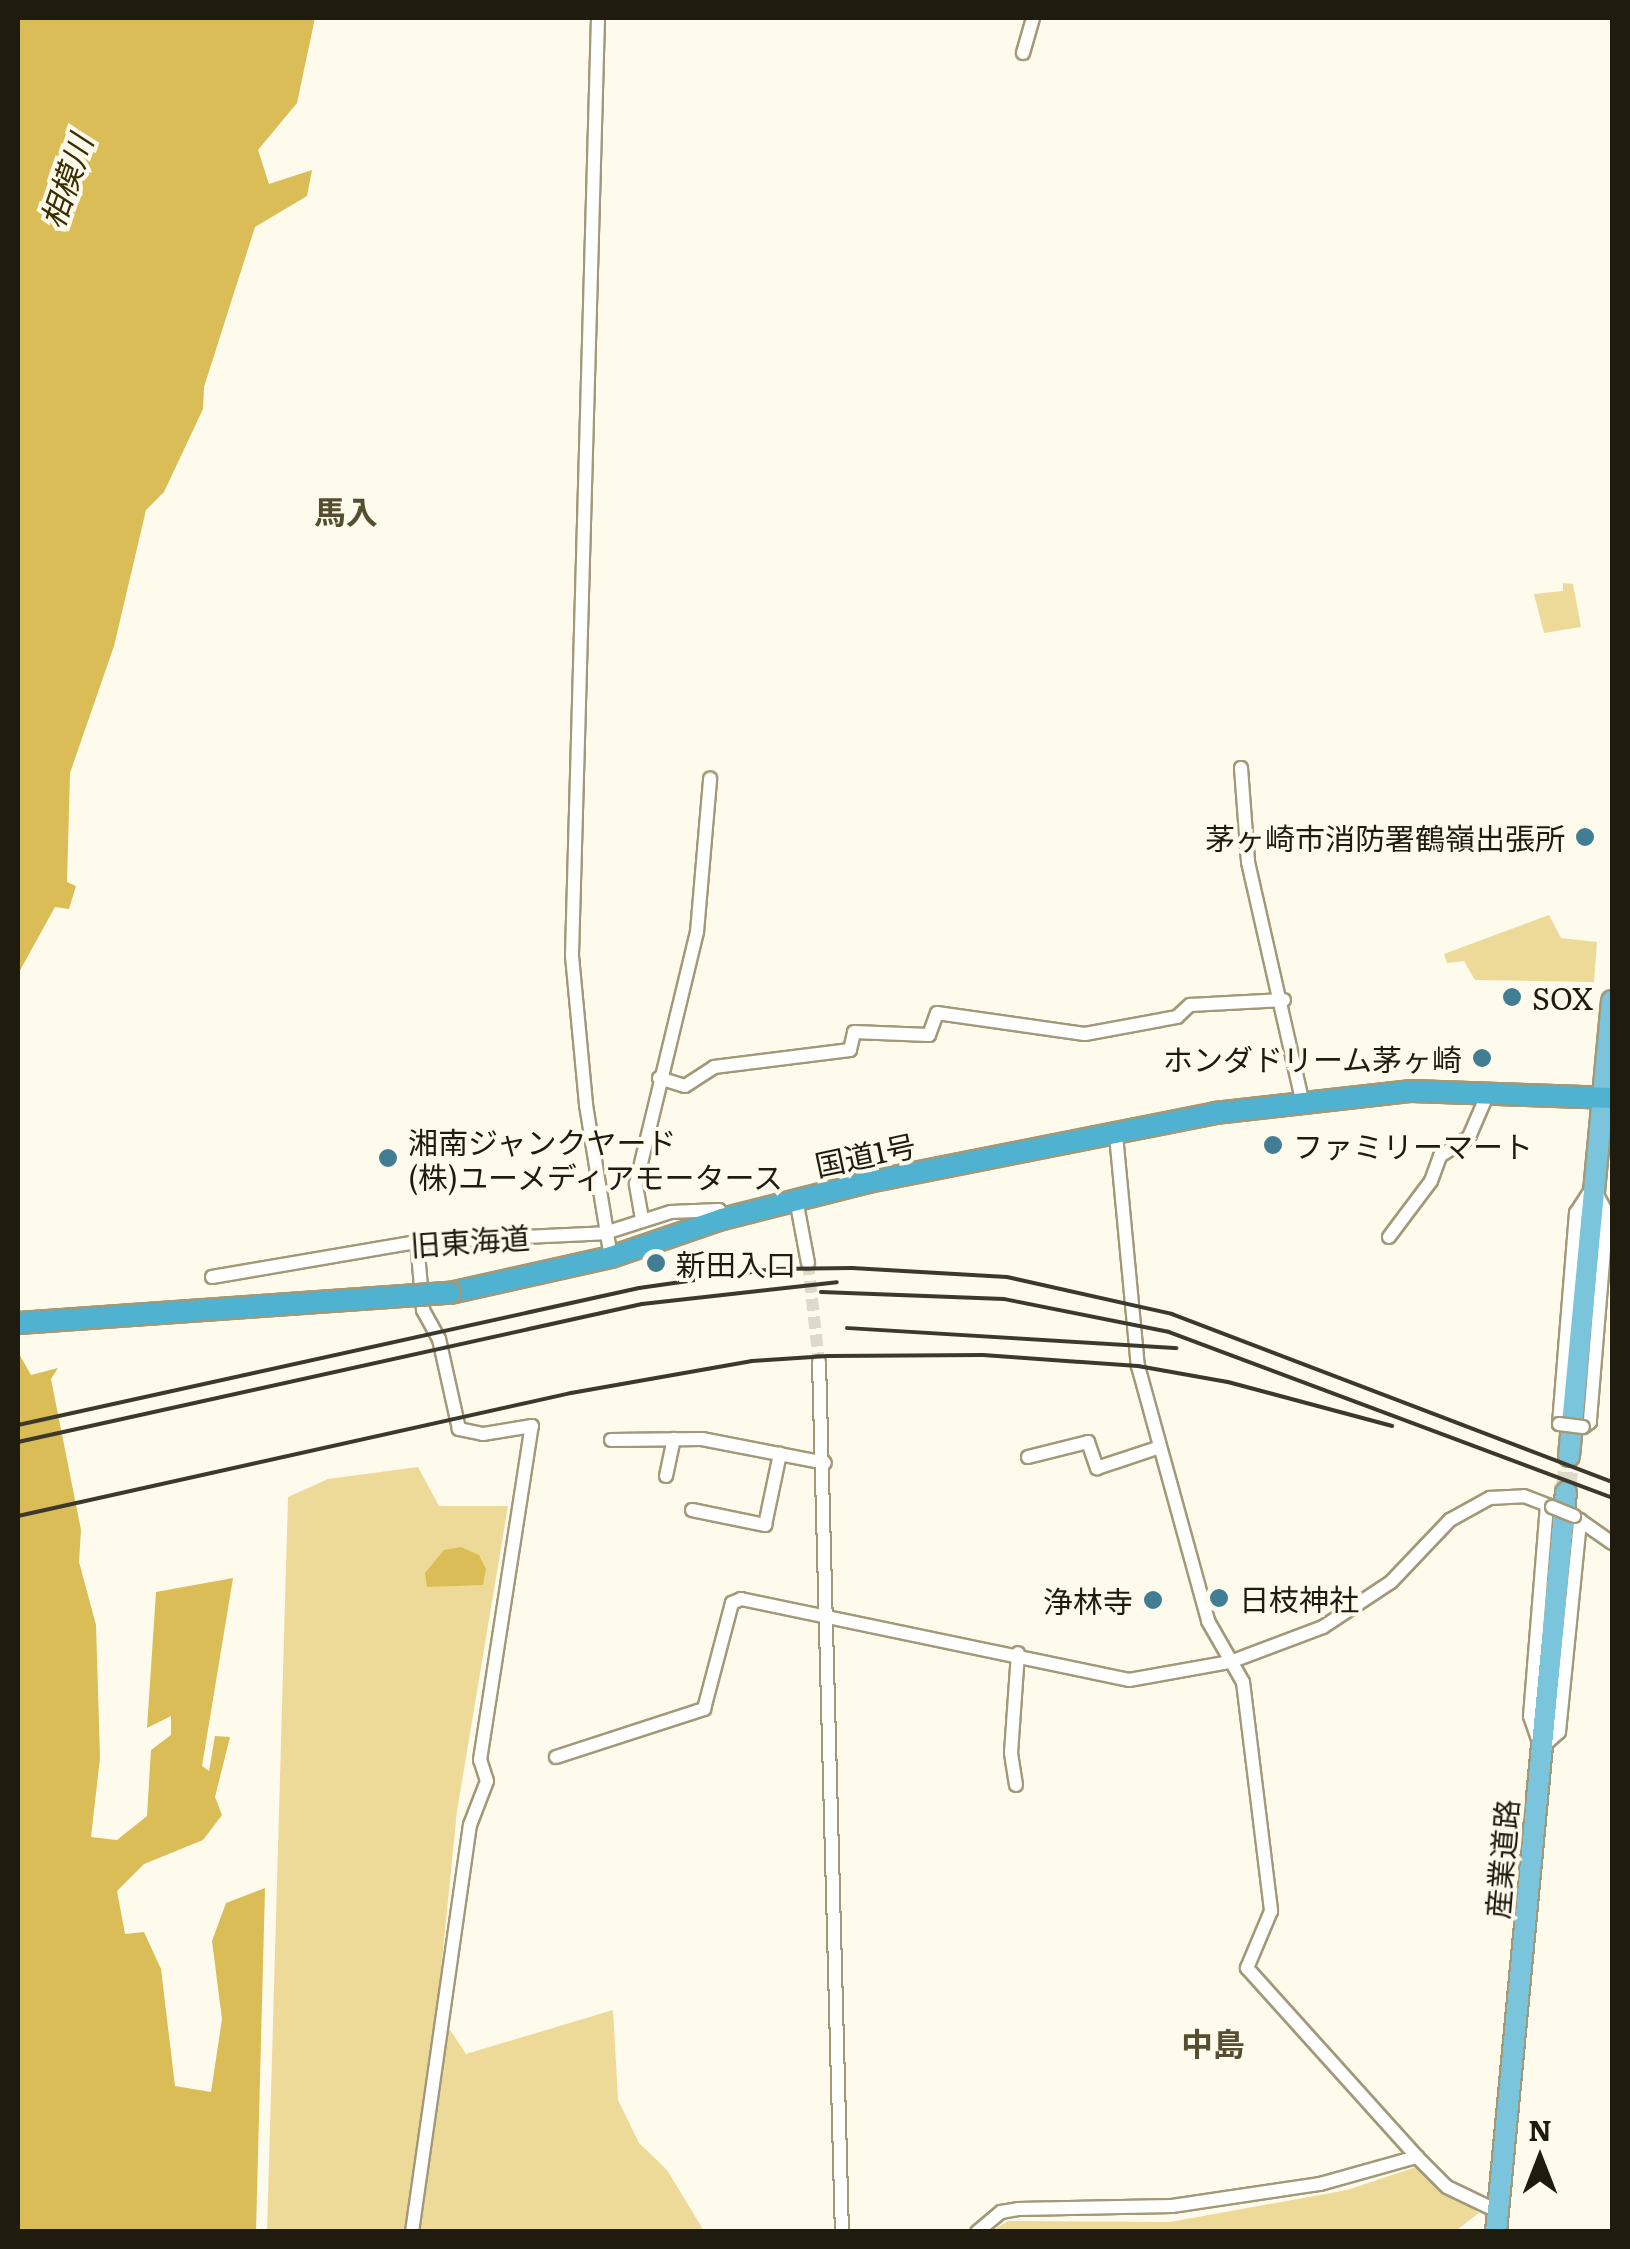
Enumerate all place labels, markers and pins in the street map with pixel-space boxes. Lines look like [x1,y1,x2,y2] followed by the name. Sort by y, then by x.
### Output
[1205,819,1565,855] place label: 茅ヶ崎市消防署鶴嶺出張所
[1574,826,1596,848] marker: 茅ヶ崎市消防署鶴嶺出張所
[1532,979,1593,1015] place label: SOX
[1501,986,1523,1008] marker: SOX
[1162,1040,1462,1076] place label: ホンダドリーム茅ヶ崎
[1471,1047,1493,1069] marker: ホンダドリーム茅ヶ崎
[408,1123,788,1194] place label: 湘南ジャンクヤード (株)ユーメディアモータース
[1293,1127,1533,1163] place label: ファミリーマート
[1262,1134,1284,1156] marker: ファミリーマート
[377,1147,399,1169] marker: 湘南ジャンクヤード (株)ユーメディアモータース
[676,1245,796,1281] place label: 新田入口
[645,1252,667,1274] marker: 新田入口
[1239,1580,1359,1616] place label: 日枝神社
[1043,1582,1133,1618] place label: 浄林寺
[1208,1587,1230,1609] marker: 日枝神社
[1142,1589,1164,1611] marker: 浄林寺

